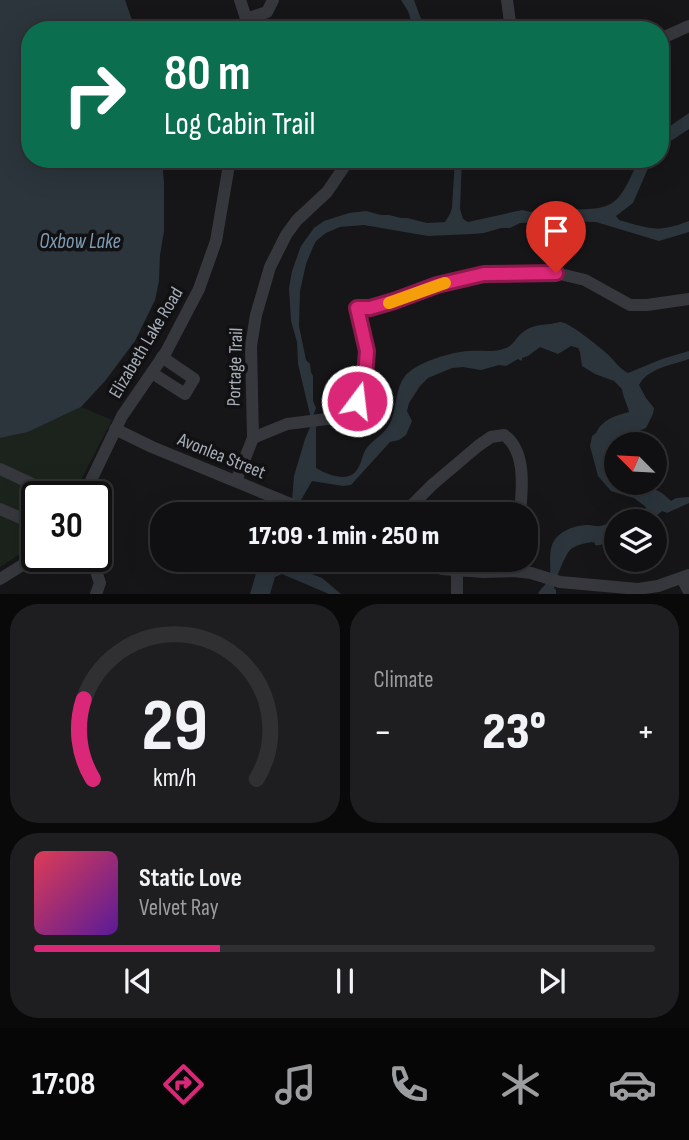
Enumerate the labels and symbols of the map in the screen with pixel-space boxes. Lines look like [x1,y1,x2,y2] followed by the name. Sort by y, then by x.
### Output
[526,201,586,273] pin
[39,229,121,254] water label: Oxbow Lake
[104,283,188,402] street label: Elizabeth Lake Road
[223,327,248,407] street label: Portage Trail
[320,364,394,438] position arrow
[173,428,269,484] street label: Avonlea Street
[604,432,667,495] north arrow
[21,481,112,572] speed limit sign: 30

